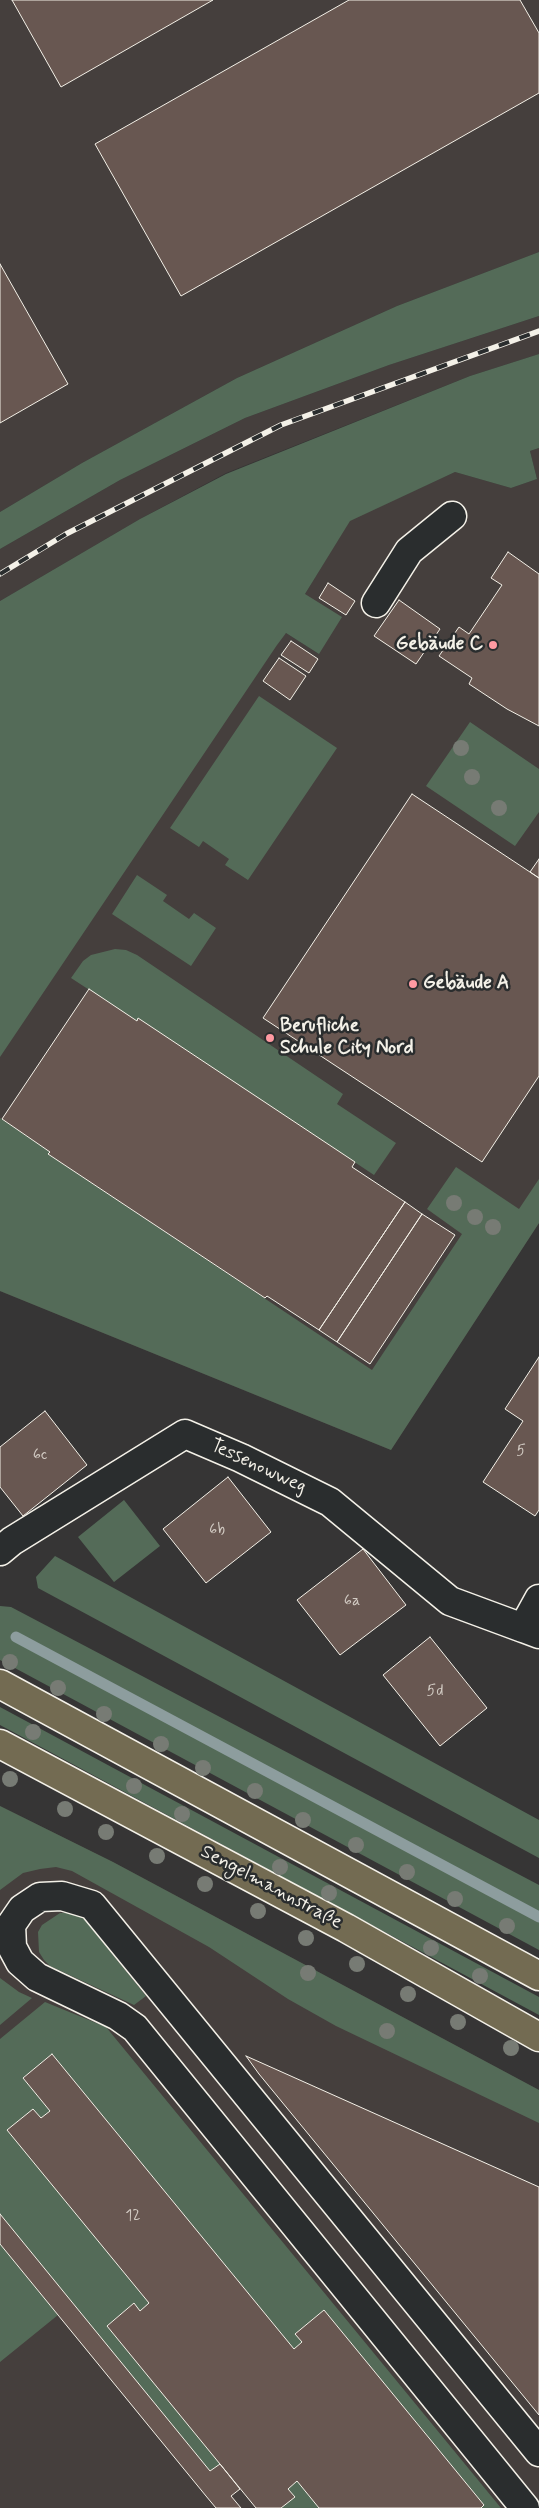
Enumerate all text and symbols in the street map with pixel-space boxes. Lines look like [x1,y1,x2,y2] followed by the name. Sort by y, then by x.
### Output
[396,634,483,656] place label: Gebäude C
[487,639,499,651] marker: Gebäude C
[423,973,509,995] place label: Gebäude A
[407,978,419,990] marker: Gebäude A
[280,1016,414,1060] place label: Berufliche Schule City Nord
[264,1032,276,1044] marker: Berufliche Schule City Nord
[206,1435,310,1499] street label: Tessenowweg
[516,1442,526,1462] house number: 5
[33,1446,47,1466] house number: 6c
[209,1521,225,1541] house number: 6b
[344,1592,360,1612] house number: 6a
[427,1682,443,1702] house number: 5d
[196,1841,346,1935] street label: Sengelmannstraße
[125,2207,141,2227] house number: 12

